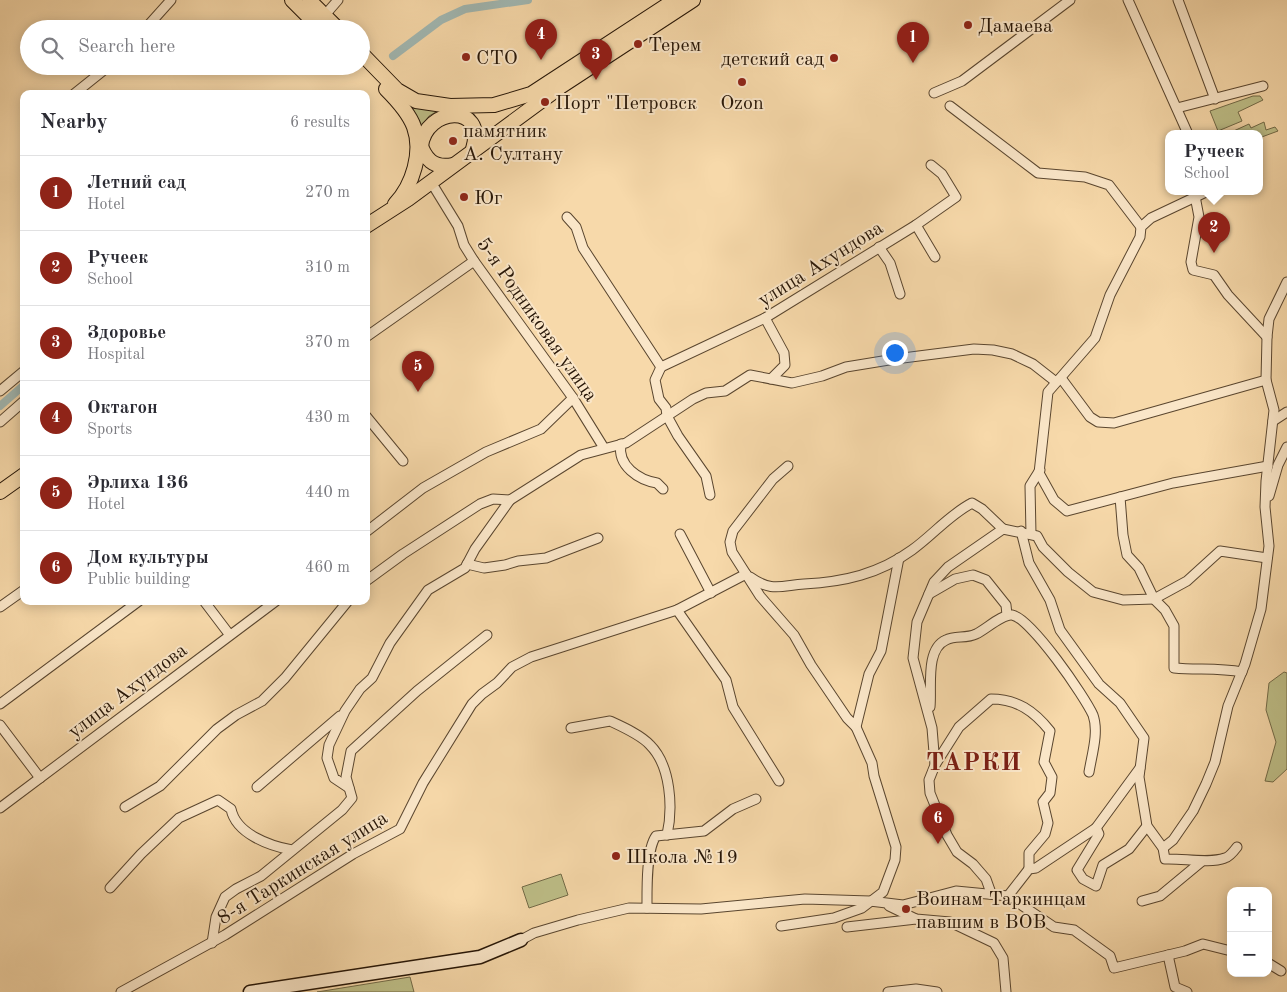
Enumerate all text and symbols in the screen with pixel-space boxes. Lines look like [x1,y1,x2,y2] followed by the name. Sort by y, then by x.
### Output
[978,17,1053,37] place label: Дамаева
[525,19,557,60] pin: 4
[962,19,974,31] marker: Дамаева
[20,20,370,75] search box
[897,22,929,63] pin: 1
[38,34,66,62] icon: search
[648,36,701,56] place label: Терем
[78,38,175,57] text: Search here
[632,38,644,50] marker: Терем
[580,39,612,80] pin: 3
[476,49,518,69] place label: СТО
[721,50,824,70] place label: детский сад
[460,51,472,63] marker: СТО
[828,52,840,64] marker: детский сад
[736,76,748,88] marker: Ozon
[555,94,697,114] place label: Порт "Петровск
[720,94,764,114] place label: Ozon
[539,96,551,108] marker: Порт "Петровск
[40,112,108,133] text: Nearby
[290,115,350,131] text: 6 results
[463,122,564,165] place label: памятник А. Султану
[1165,130,1263,195] popup
[447,135,459,147] marker: памятник А. Султану
[1183,143,1245,162] text: Ручеек
[1183,166,1229,182] text: School
[87,174,186,193] text: Летний сад
[51,185,61,201] text: 1
[305,185,350,201] text: 270 m
[474,189,503,209] place label: Юг
[458,191,470,203] marker: Юг
[87,197,125,213] text: Hotel
[1198,212,1230,253] pin: 2
[755,218,887,311] street label: улица Ахундова
[472,235,601,406] street label: 5-я Родниковая улица
[87,249,148,268] text: Ручеек
[51,260,61,276] text: 2
[305,260,350,276] text: 310 m
[87,272,133,288] text: School
[87,324,166,343] text: Здоровье
[51,335,61,351] text: 3
[305,335,350,351] text: 370 m
[882,340,908,366] your location
[87,347,145,363] text: Hospital
[402,351,434,392] pin: 5
[87,399,158,418] text: Октагон
[51,410,61,426] text: 4
[305,410,350,426] text: 430 m
[87,422,132,438] text: Sports
[87,474,188,493] text: Эрлиха 136
[51,485,61,501] text: 5
[305,485,350,501] text: 440 m
[87,497,125,513] text: Hotel
[87,549,209,568] text: Дом культуры
[51,560,61,576] text: 6
[305,560,350,576] text: 460 m
[87,572,190,588] text: Public building
[65,640,191,743] street label: улица Ахундова
[926,751,1022,776] district label: ТАРКИ
[922,803,954,844] pin: 6
[215,808,392,929] street label: 8-я Таркинская улица
[626,848,738,868] place label: Школа №19
[610,850,622,862] marker: Школа №19
[1227,887,1272,977] map controls
[1227,887,1272,932] button: +
[916,890,1086,933] place label: Воинам Таркинцам павшим в ВОВ
[900,903,912,915] marker: Воинам Таркинцам павшим в ВОВ
[1227,932,1272,977] button: −

